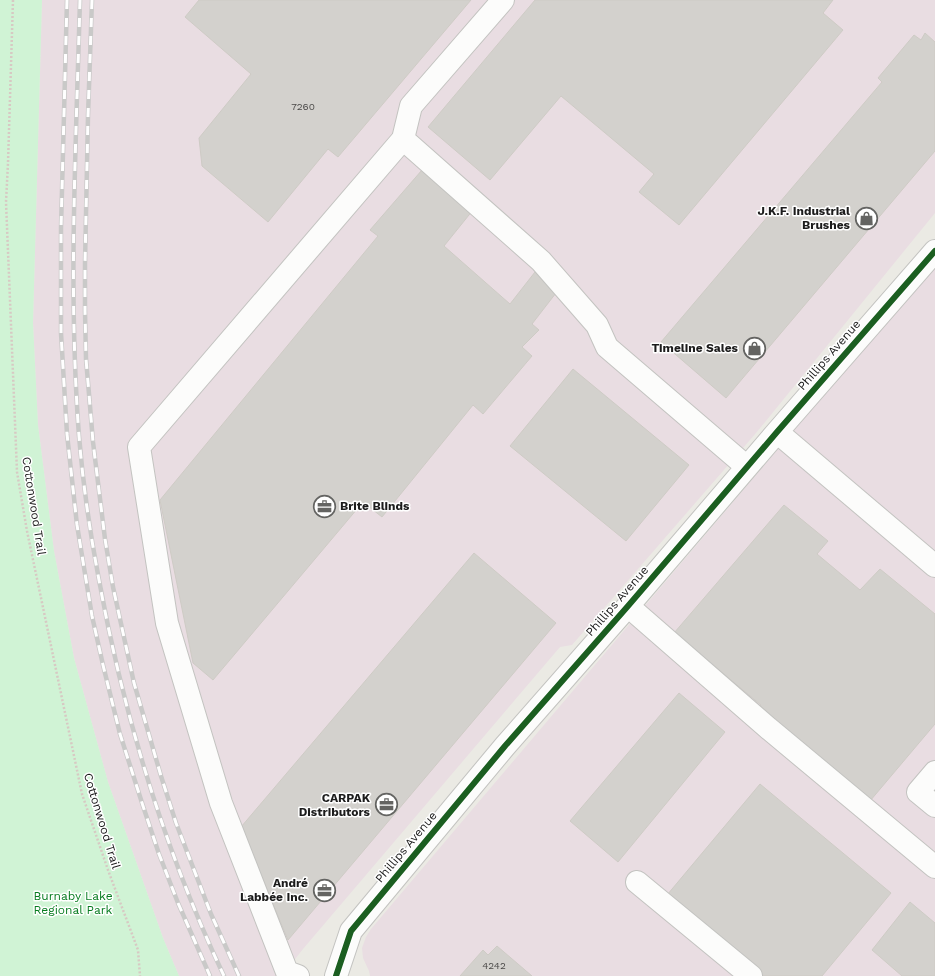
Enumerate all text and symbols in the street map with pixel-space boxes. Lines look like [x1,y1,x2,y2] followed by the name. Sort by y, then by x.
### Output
[291,101,315,112] house number: 7260
[757,204,851,232] place label: J.K.F. Industrial Brushes
[853,205,879,231] shop icon: J.K.F. Industrial Brushes
[795,317,863,393] street label: Phillips Avenue
[741,335,767,361] shop icon: Timeline Sales
[651,341,739,355] place label: Timeline Sales
[19,456,49,557] street label: Cottonwood Trail
[311,493,337,519] office icon: Brite Blinds
[340,499,410,513] place label: Brite Blinds
[583,563,651,639] street label: Phillips Avenue
[81,771,123,871] street label: Cottonwood Trail
[299,791,371,819] place label: CARPAK Distributors
[373,792,399,818] office icon: CARPAK Distributors
[372,809,440,885] street label: Phillips Avenue
[240,876,308,904] place label: André Labbée Inc.
[311,877,337,903] office icon: André Labbée Inc.
[33,889,113,917] park label: Burnaby Lake Regional Park
[482,960,506,971] house number: 4242

